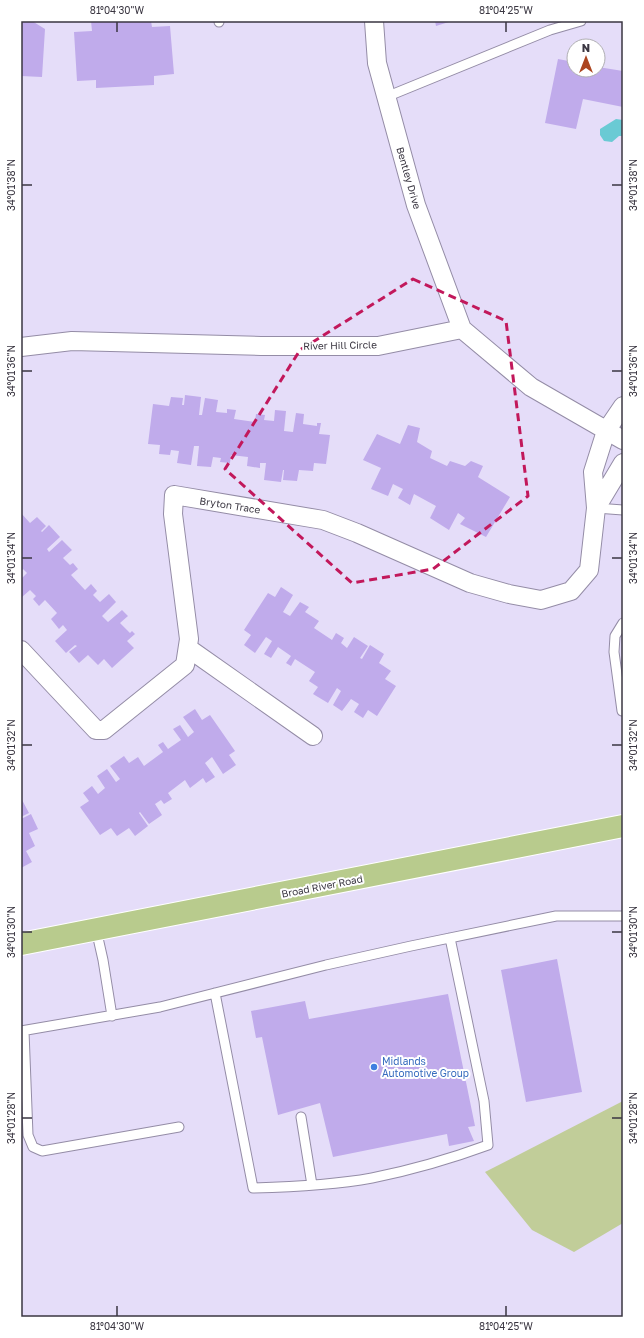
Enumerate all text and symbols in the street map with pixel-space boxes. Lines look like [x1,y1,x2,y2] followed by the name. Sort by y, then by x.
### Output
[90,4,145,16] text: 81°04'30"W
[479,4,533,16] text: 81°04'25"W
[566,38,606,78] north arrow
[582,41,590,54] text: N
[394,146,424,211] street label: Bentley Drive
[5,159,17,211] text: 34°01'38"N
[627,159,639,211] text: 34°01'38"N
[303,338,377,352] street label: River Hill Circle
[5,345,17,397] text: 34°01'36"N
[627,345,639,397] text: 34°01'36"N
[199,494,261,516] street label: Bryton Trace
[5,532,17,584] text: 34°01'34"N
[627,532,639,584] text: 34°01'34"N
[5,719,17,771] text: 34°01'32"N
[627,719,639,771] text: 34°01'32"N
[280,872,364,900] street label: Broad River Road
[5,906,17,958] text: 34°01'30"N
[627,906,639,958] text: 34°01'30"N
[382,1055,469,1079] place label: Midlands Automotive Group
[369,1062,379,1072] marker: Midlands Automotive Group
[5,1092,17,1144] text: 34°01'28"N
[627,1092,639,1144] text: 34°01'28"N
[90,1320,145,1332] text: 81°04'30"W
[479,1320,533,1332] text: 81°04'25"W

